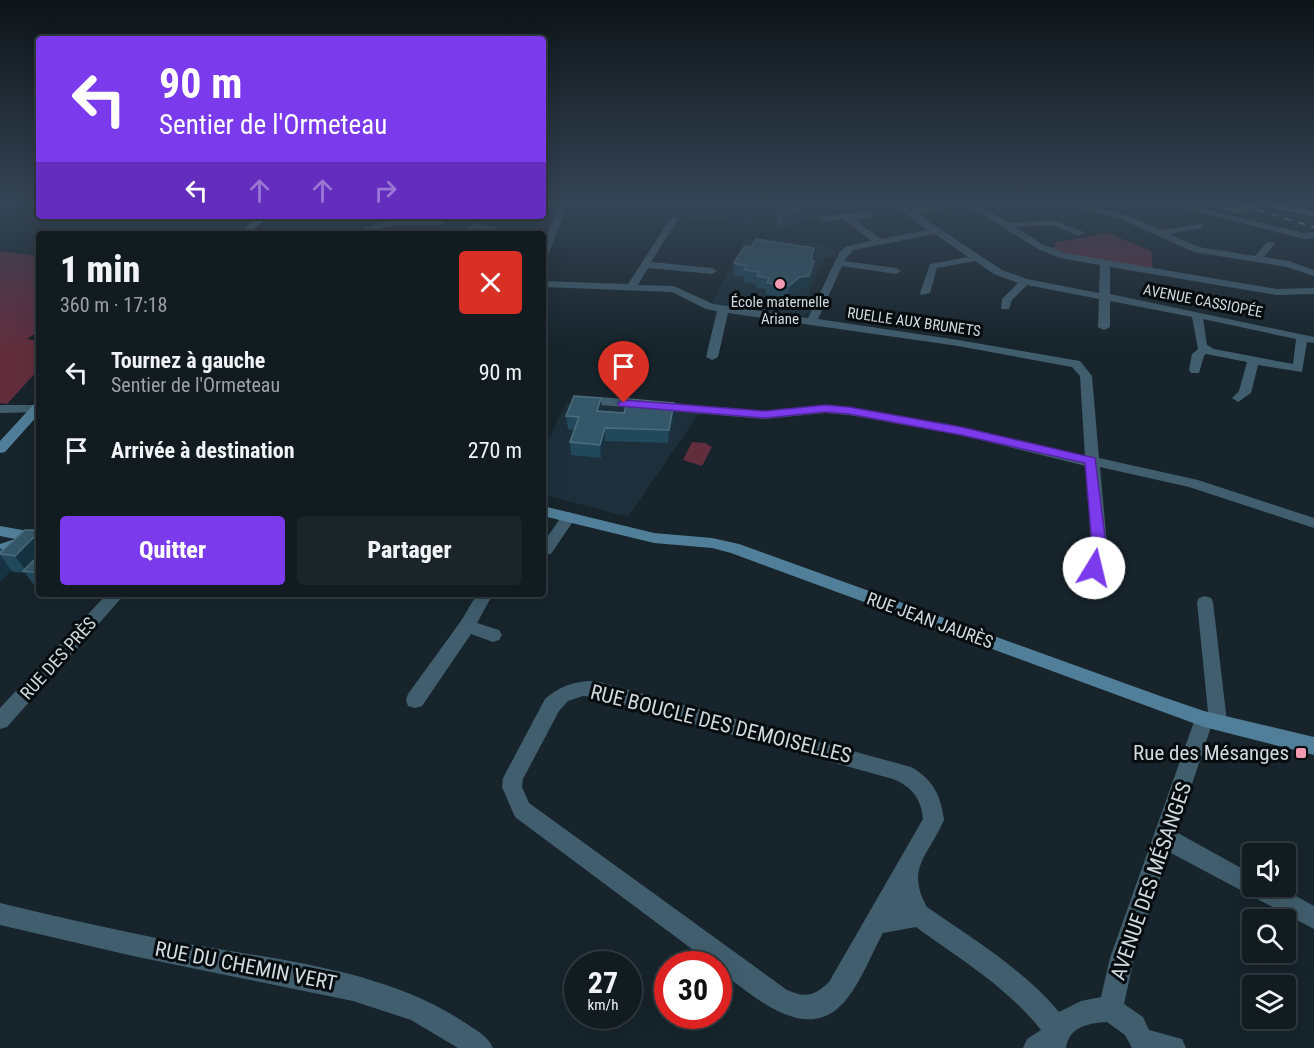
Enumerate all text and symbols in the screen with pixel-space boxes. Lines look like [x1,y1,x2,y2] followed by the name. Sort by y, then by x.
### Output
[159,59,242,108] text: 90 m
[60,60,138,138] icon: left
[159,109,387,141] text: Sentier de l'Ormeteau
[180,174,213,207] icon: left
[243,174,276,207] icon: ahead
[306,174,339,207] icon: ahead
[369,174,402,207] icon: right
[60,249,140,291] text: 1 min
[459,251,522,314] button: close
[773,277,787,291] marker: École maternelle Ariane
[1142,281,1264,321] street label: AVENUE CASSIOPÉE
[60,293,167,317] text: 360 m · 17:18
[731,293,829,328] place label: École maternelle Ariane
[846,304,982,340] street label: RUELLE AUX BRUNETS
[598,341,649,403] pin
[111,348,265,373] text: Tournez à gauche
[607,350,640,383] icon: arrive
[60,356,93,389] icon: left
[479,360,522,385] text: 90 m
[111,373,280,397] text: Sentier de l'Ormeteau
[60,434,93,467] icon: arrive
[111,438,295,463] text: Arrivée à destination
[468,438,522,463] text: 270 m
[60,516,285,585] button: Quitter
[297,516,522,585] button: Partager
[1062,536,1126,600] position arrow
[864,587,996,653] street label: RUE JEAN JAURÈS
[16,613,100,703] street label: RUE DES PRÈS
[588,680,854,768] street label: RUE BOUCLE DES DEMOISELLES
[1133,741,1289,765] place label: Rue des Mésanges
[1294,746,1308,760] marker: Rue des Mésanges
[1106,779,1196,983] street label: AVENUE DES MÉSANGES
[1242,843,1296,1029] map controls
[1242,843,1296,897] button: sound
[1242,909,1296,963] button: search
[153,937,339,995] street label: RUE DU CHEMIN VERT
[654,951,732,1029] speed limit sign: 30
[588,965,618,1000] text: 27
[1242,975,1296,1029] button: layers
[588,996,618,1014] text: km/h

